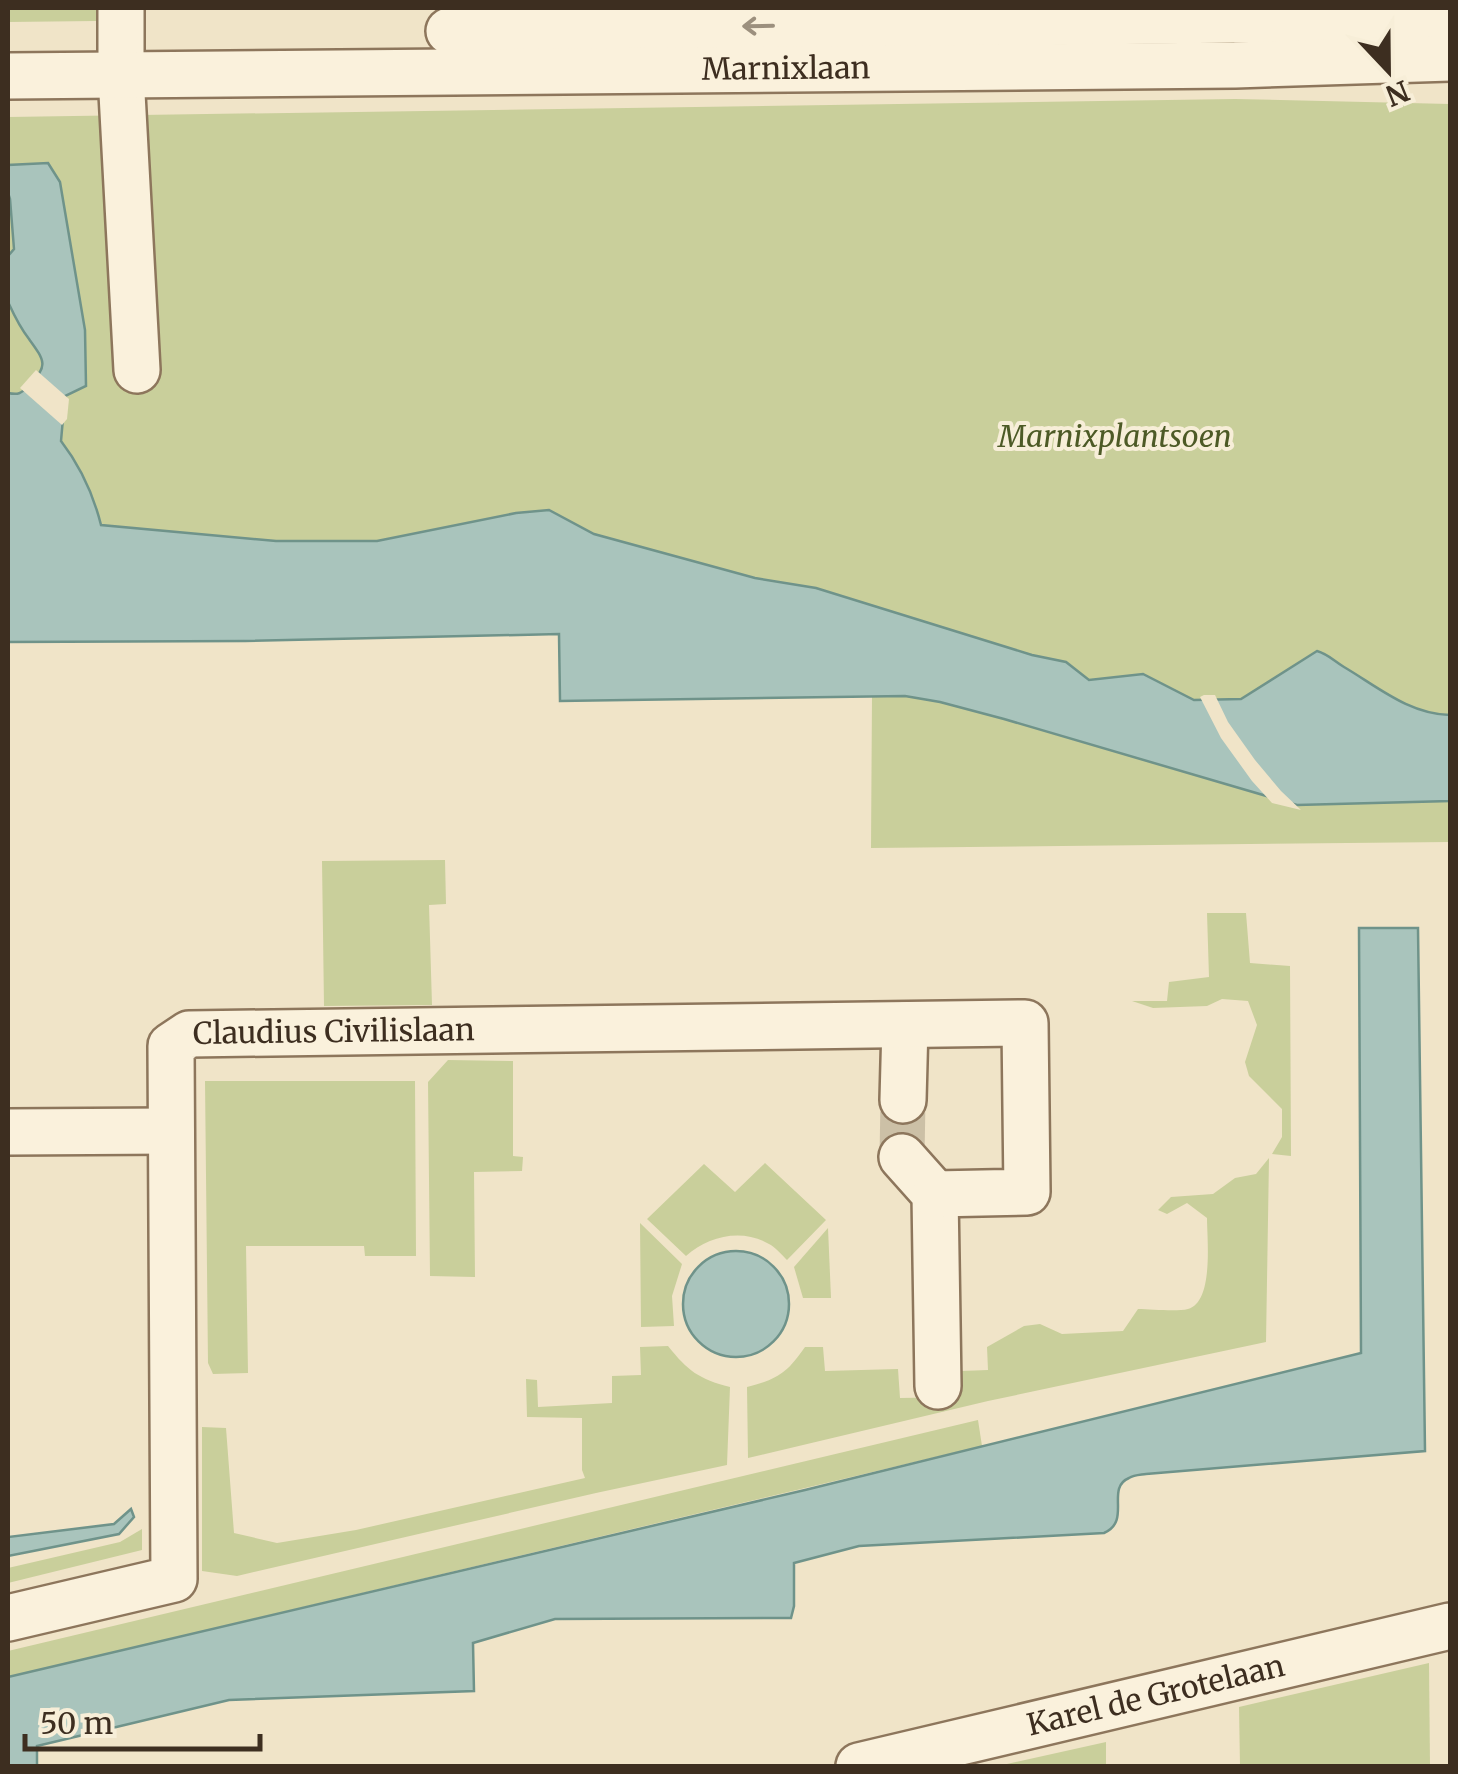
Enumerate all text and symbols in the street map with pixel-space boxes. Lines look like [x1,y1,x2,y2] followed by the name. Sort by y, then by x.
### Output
[743,16,776,36] one-way arrow
[1338,20,1438,120] north arrow
[702,48,871,88] street label: Marnixlaan
[1380,72,1414,114] text: N
[996,417,1232,455] park label: Marnixplantsoen
[193,1010,475,1052] street label: Claudius Civilislaan
[1023,1646,1288,1744] street label: Karel de Grotelaan
[25,1689,260,1751] scale bar
[40,1704,113,1742] text: 50 m

